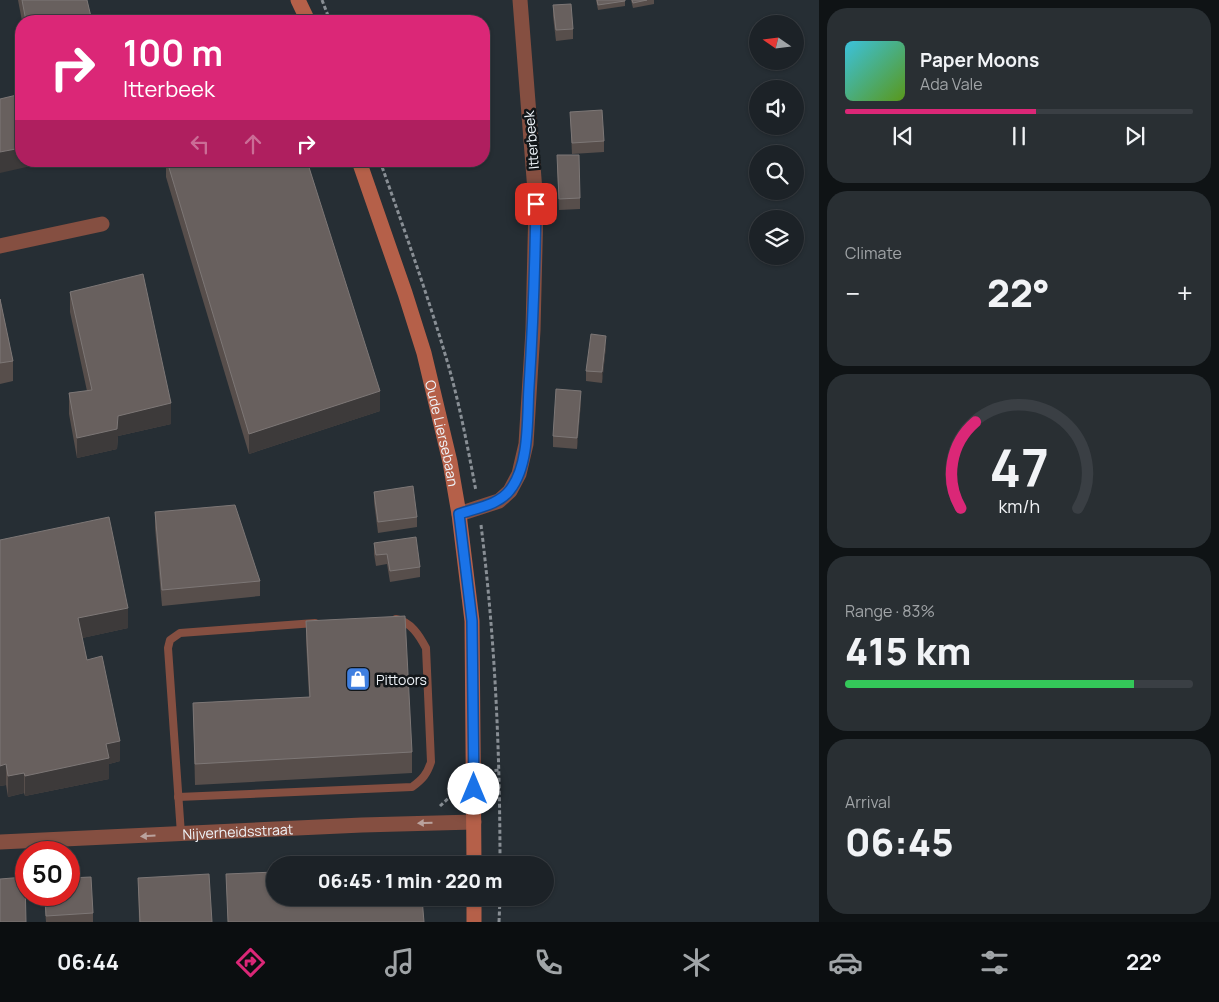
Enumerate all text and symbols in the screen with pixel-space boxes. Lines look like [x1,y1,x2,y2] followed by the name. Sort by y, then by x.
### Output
[749,15,804,70] north arrow
[749,15,804,265] map controls
[123,29,223,77] text: 100 m
[40,35,105,100] icon: right
[920,47,1039,73] text: Paper Moons
[920,73,983,95] text: Ada Vale
[123,74,215,104] text: Itterbeek
[749,80,804,135] button: sound
[519,109,543,170] street label: Itterbeek
[889,122,917,150] icon: previous
[1005,122,1033,150] icon: pause
[1121,122,1149,150] icon: next
[186,130,214,158] icon: left
[239,130,267,158] icon: ahead
[292,130,320,158] icon: right
[749,145,804,200] button: search
[515,183,557,225] pin
[522,190,550,218] icon: arrive
[749,210,804,265] button: layers
[845,242,902,264] text: Climate
[987,266,1050,318] text: 22°
[845,274,860,312] text: −
[1177,274,1193,312] text: +
[421,378,464,488] street label: Oude Liersebaan
[989,432,1049,503] text: 47
[998,494,1040,518] text: km/h
[845,600,935,622] text: Range · 83%
[845,624,971,676] text: 415 km
[345,666,371,692] shop icon: Pittoors
[376,670,427,689] place label: Pittoors
[447,762,499,814] position arrow
[845,791,891,813] text: Arrival
[845,815,954,867] text: 06:45
[182,819,294,843] street label: Nijverheidsstraat
[417,820,433,828] one-way arrow
[140,832,156,840] one-way arrow
[15,841,80,906] speed limit sign: 50
[318,868,502,894] text: 06:45 · 1 min · 220 m
[233,945,268,980] icon: directions
[382,945,417,980] icon: music
[531,945,566,980] icon: phone
[679,945,714,980] icon: climate
[828,945,863,980] icon: car
[977,945,1012,980] icon: filters
[57,947,119,977] text: 06:44
[1126,947,1162,977] text: 22°

